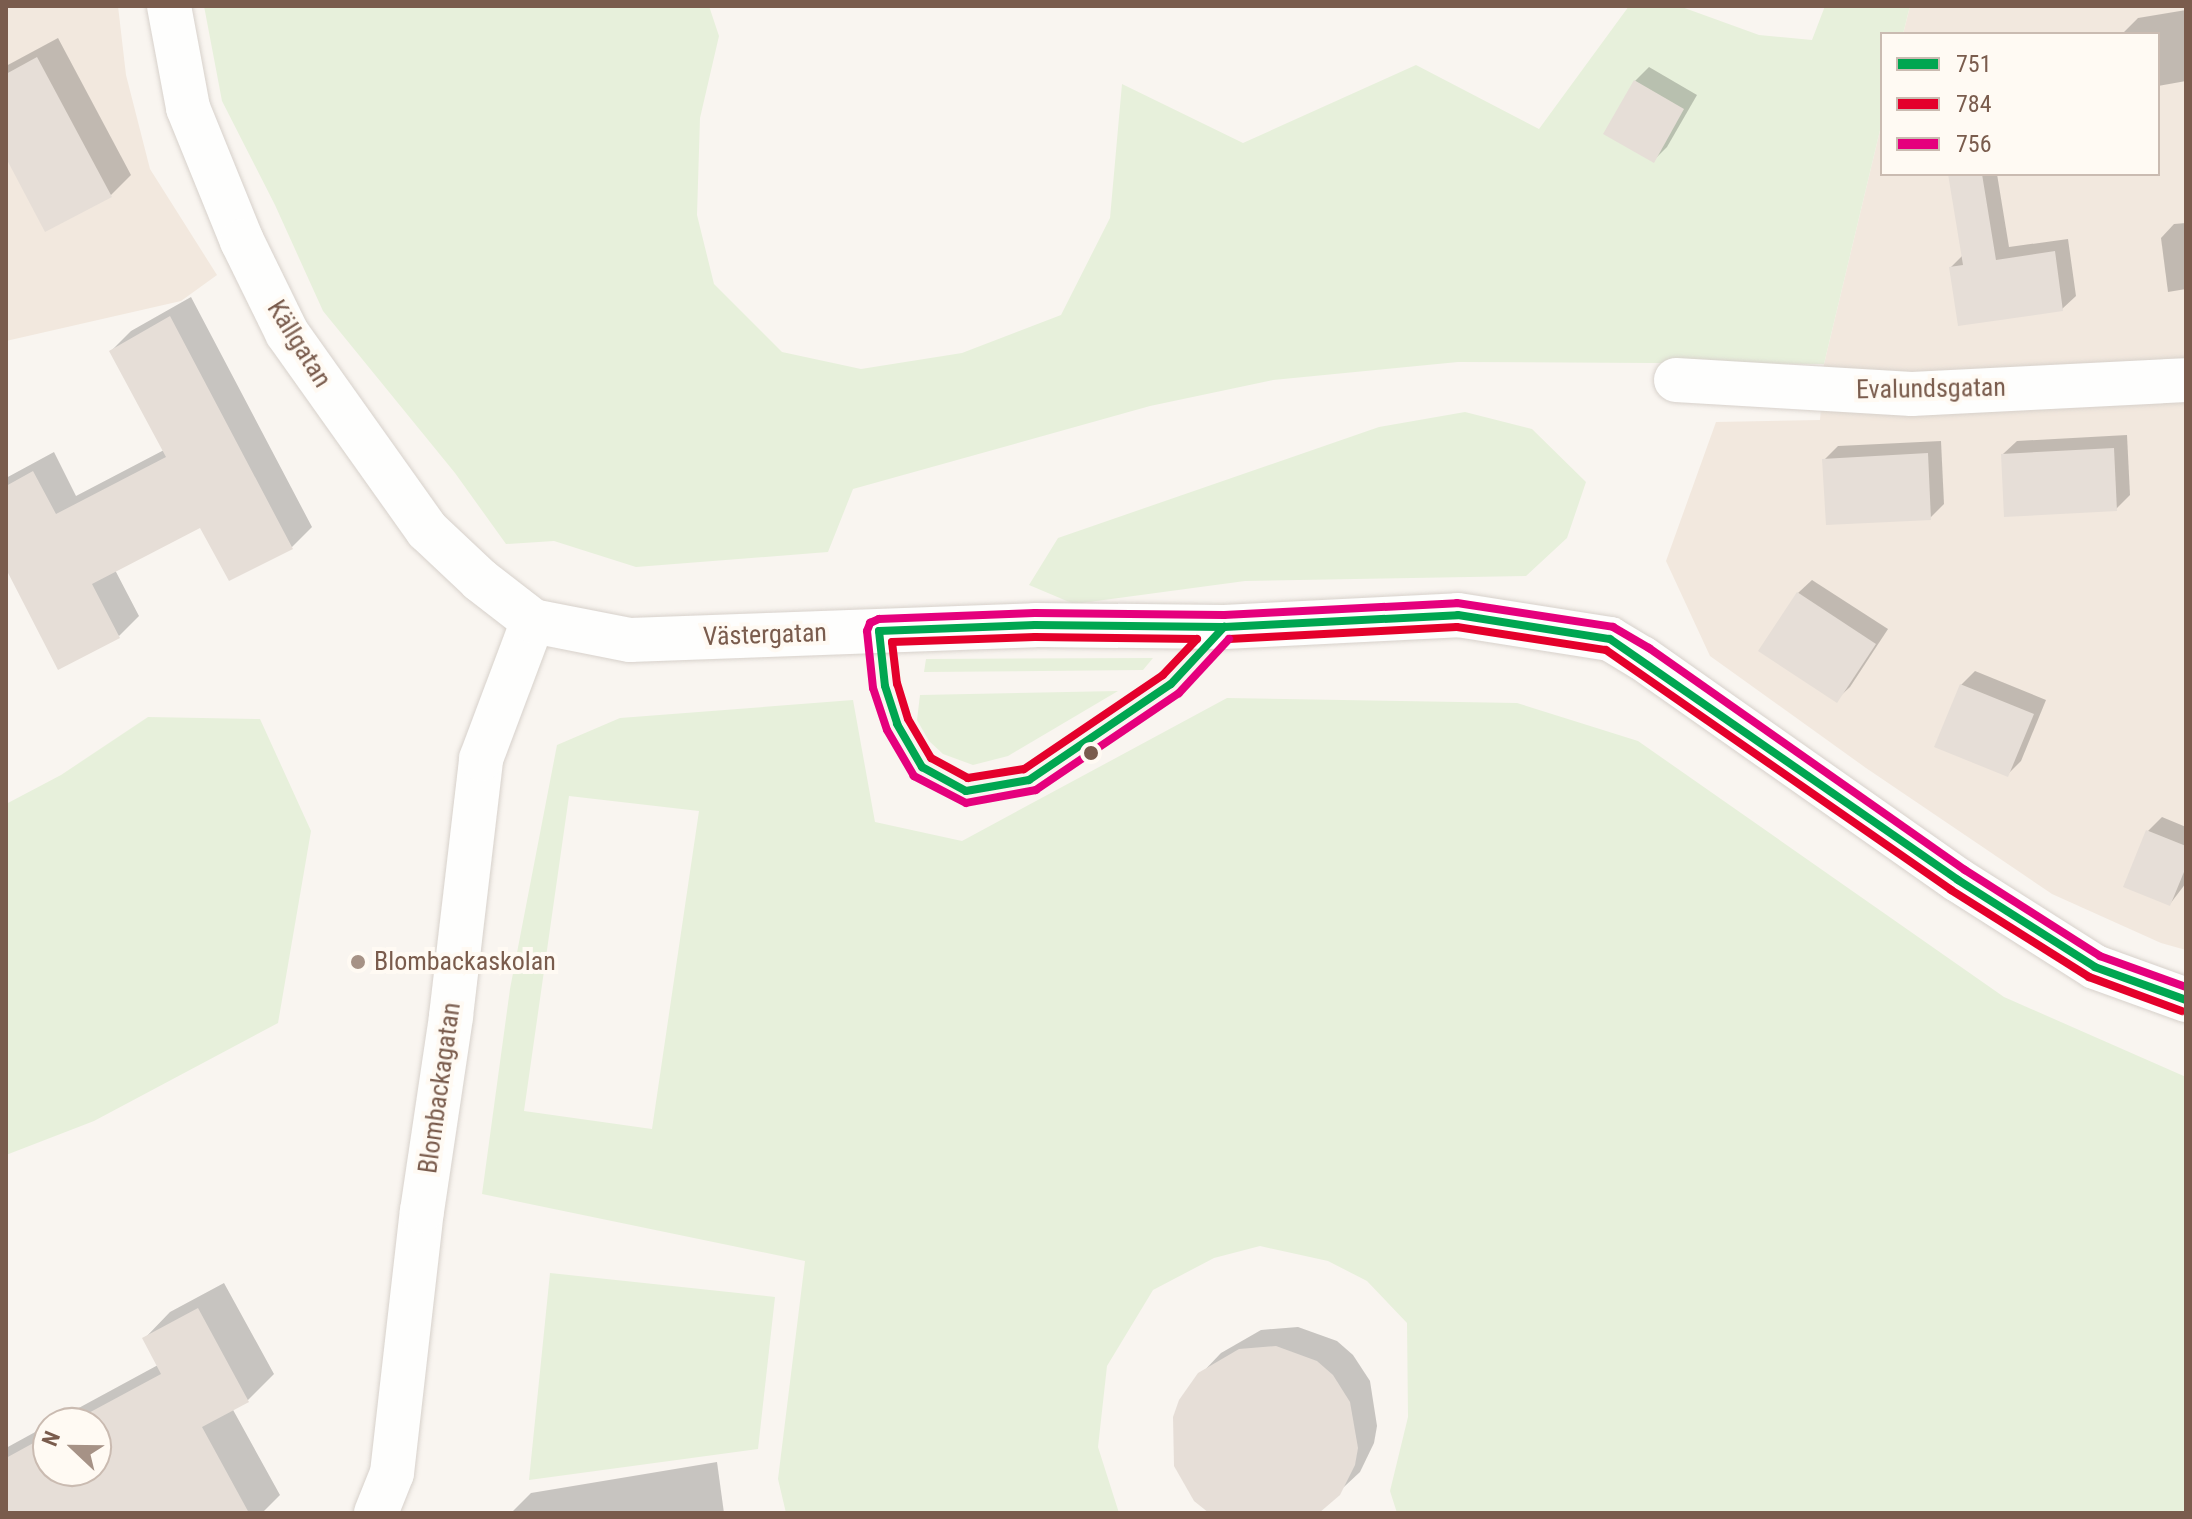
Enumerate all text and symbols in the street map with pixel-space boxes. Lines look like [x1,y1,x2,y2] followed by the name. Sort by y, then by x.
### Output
[1880,32,2160,176] legend
[1956,50,1992,78] text: 751
[1956,90,1992,118] text: 784
[1956,130,1992,158] text: 756
[260,295,338,393] street label: Källgatan
[1856,372,2006,406] street label: Evalundsgatan
[703,617,827,653] street label: Västergatan
[1083,745,1099,761] unlabelled marker
[374,946,556,978] place label: Blombackaskolan
[349,953,367,971] marker: Blombackaskolan
[413,1001,467,1175] street label: Blombackagatan
[32,1407,112,1487] north arrow
[37,1428,65,1450] text: N

